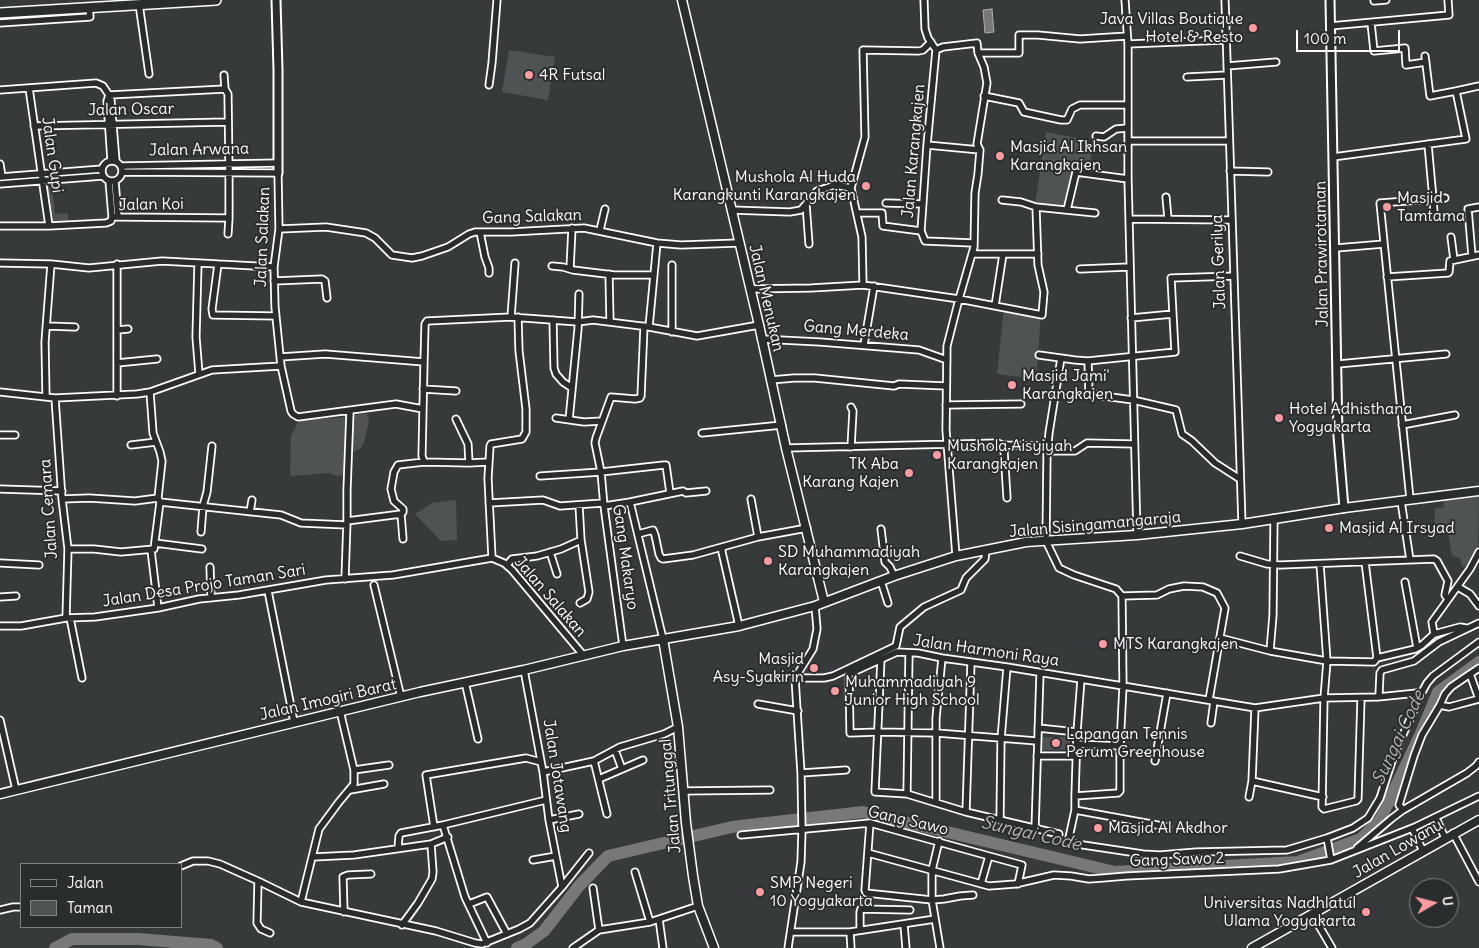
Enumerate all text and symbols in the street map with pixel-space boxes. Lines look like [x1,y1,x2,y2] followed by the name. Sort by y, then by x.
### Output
[1100,9,1243,47] place label: Java Villas Boutique Hotel & Resto
[1299,20,1403,52] scale bar
[1247,22,1259,34] marker: Java Villas Boutique Hotel & Resto
[1304,29,1346,48] text: 100 m
[539,65,605,85] place label: 4R Futsal
[523,69,535,81] marker: 4R Futsal
[899,83,929,219] street label: Jalan Karangkajen
[88,100,174,120] street label: Jalan Oscar
[37,116,67,194] street label: Jalan Gupi
[1010,137,1127,175] place label: Masjid Al Ikhsan Karangkajen
[149,140,249,160] street label: Jalan Arwana
[994,150,1006,162] marker: Masjid Al Ikhsan Karangkajen
[673,167,856,205] place label: Mushola Al Huda Karangkunti Karangkajen
[860,180,872,192] marker: Mushola Al Huda Karangkunti Karangkajen
[1311,181,1333,327] street label: Jalan Prawirotaman
[252,187,274,287] street label: Jalan Salakan
[1397,188,1465,226] place label: Masjid Tamtama
[118,195,184,215] street label: Jalan Koi
[1381,201,1393,213] marker: Masjid Tamtama
[482,206,582,228] street label: Gang Salakan
[1208,214,1230,310] street label: Jalan Gerilya
[744,242,788,354] street label: Jalan Menukan
[803,317,909,345] street label: Gang Merdeka
[1022,366,1113,404] place label: Masjid Jami' Karangkajen
[1006,379,1018,391] marker: Masjid Jami' Karangkajen
[1289,399,1413,437] place label: Hotel Adhisthana Yogyakarta
[1273,412,1285,424] marker: Hotel Adhisthana Yogyakarta
[947,436,1073,474] place label: Mushola Aisyiyah Karangkajen
[931,449,943,461] marker: Mushola Aisyiyah Karangkajen
[802,454,899,492] place label: TK Aba Karang Kajen
[36,458,62,560] street label: Jalan Cemara
[903,467,915,479] marker: TK Aba Karang Kajen
[608,503,642,611] street label: Gang Makaryo
[1008,508,1182,542] street label: Jalan Sisingamangaraja
[1339,518,1455,538] place label: Masjid Al Irsyad
[1323,522,1335,534] marker: Masjid Al Irsyad
[778,542,920,580] place label: SD Muhammadiyah Karangkajen
[510,553,590,641] street label: Jalan Salakan
[762,555,774,567] marker: SD Muhammadiyah Karangkajen
[101,560,307,612] street label: Jalan Desa Projo Taman Sari
[912,631,1060,671] street label: Jalan Harmoni Raya
[1113,634,1238,654] place label: MTS Karangkajen
[1097,638,1109,650] marker: MTS Karangkajen
[713,649,804,687] place label: Masjid Asy-Syakirin
[808,662,820,674] marker: Masjid Asy-Syakirin
[845,672,980,710] place label: Muhammadiyah 9 Junior High School
[258,675,398,725] street label: Jalan Imogiri Barat
[829,685,841,697] marker: Muhammadiyah 9 Junior High School
[1368,687,1430,789] water label: Sungai Code
[539,718,575,834] street label: Jalan Jotawang
[1066,724,1205,762] place label: Lapangan Tennis Perum Greenhouse
[1050,737,1062,749] marker: Lapangan Tennis Perum Greenhouse
[656,738,686,854] street label: Jalan Tritunggal
[866,802,950,840] street label: Gang Sawo
[979,812,1083,856] water label: Sungai Code
[1350,815,1446,883] street label: Jalan Lowanu
[1108,818,1228,838] place label: Masjid Al Akdhor
[1092,822,1104,834] marker: Masjid Al Akdhor
[1129,849,1225,871] street label: Gang Sawo 2
[20,863,182,928] legend
[67,873,104,892] text: Jalan
[770,873,873,911] place label: SMP Negeri 10 Yogyakarta
[1409,878,1459,928] north arrow
[754,886,766,898] marker: SMP Negeri 10 Yogyakarta
[1203,893,1356,931] place label: Universitas Nadhlatul Ulama Yogyakarta
[1438,895,1457,907] text: U
[67,898,113,917] text: Taman
[1360,906,1372,918] marker: Universitas Nadhlatul Ulama Yogyakarta

